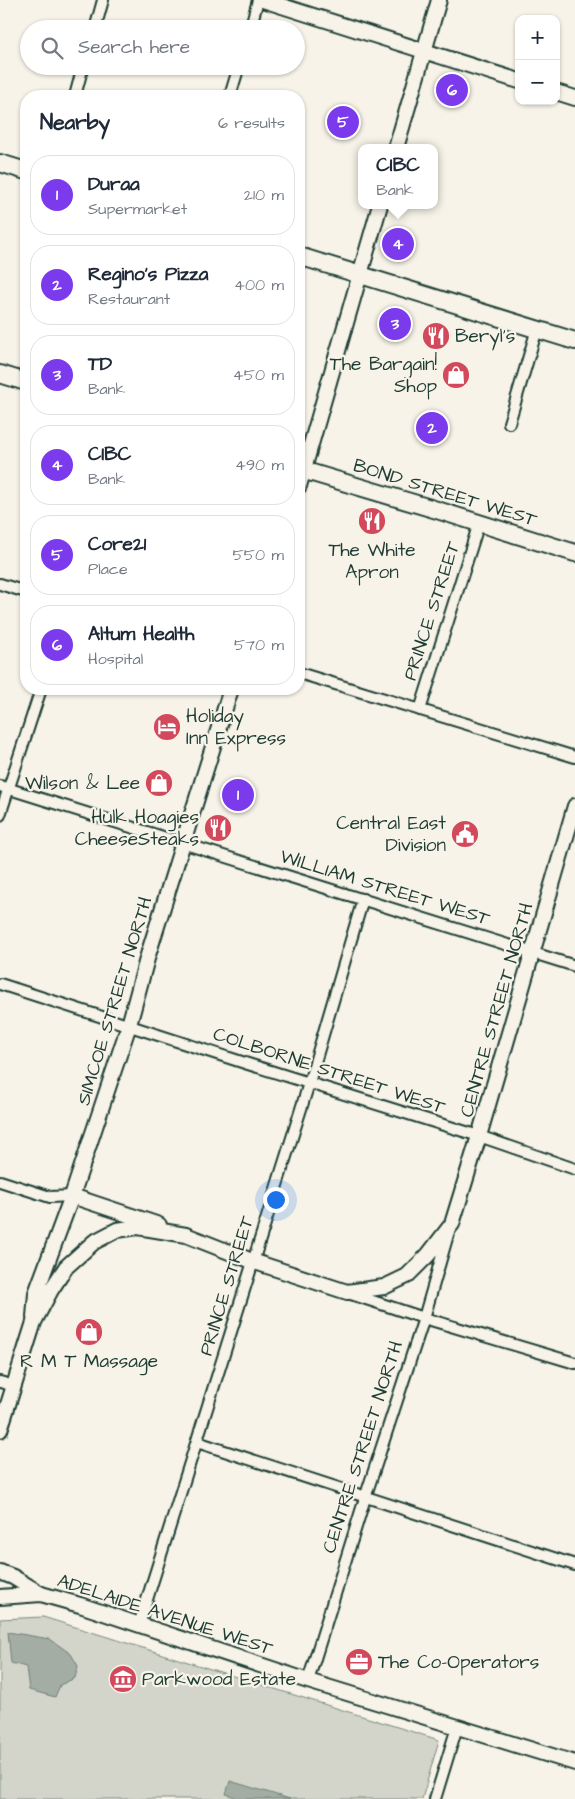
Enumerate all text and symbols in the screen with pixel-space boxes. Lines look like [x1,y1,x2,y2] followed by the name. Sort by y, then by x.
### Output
[515,15,560,105] map controls
[515,15,560,60] button: +
[20,20,305,75] search box
[38,34,66,62] icon: search
[78,34,190,61] text: Search here
[515,60,560,105] button: −
[436,71,468,109] pin: 6
[327,103,359,141] pin: 5
[40,108,110,137] text: Nearby
[218,112,285,134] text: 6 results
[358,144,438,209] popup
[376,152,420,179] text: CIBC
[88,171,140,198] text: Duraa
[376,179,414,201] text: Bank
[56,184,58,206] text: 1
[244,184,284,206] text: 210 m
[88,198,187,220] text: Supermarket
[382,225,414,263] pin: 4
[88,261,208,288] text: Regino's Pizza
[52,274,62,296] text: 2
[234,274,284,296] text: 400 m
[88,288,170,310] text: Restaurant
[379,305,411,343] pin: 3
[421,321,451,351] restaurant icon: Beryl's
[455,323,515,351] place label: Beryl's
[88,351,112,378] text: TD
[330,351,437,400] place label: The Bargain! Shop
[441,360,471,390] shop icon: The Bargain! Shop
[53,364,61,386] text: 3
[233,364,284,386] text: 450 m
[88,378,125,400] text: Bank
[416,409,448,447] pin: 2
[88,441,131,468] text: CIBC
[350,452,540,534] street label: BOND STREET WEST
[52,454,62,476] text: 4
[235,454,284,476] text: 490 m
[88,468,125,490] text: Bank
[357,506,387,536] restaurant icon: The White Apron
[88,531,146,558] text: Core21
[328,537,416,586] place label: The White Apron
[397,538,467,684] street label: PRINCE STREET
[51,544,63,566] text: 5
[232,544,284,566] text: 550 m
[88,558,128,580] text: Place
[88,621,194,648] text: Altum Health
[52,634,62,656] text: 6
[234,634,284,656] text: 570 m
[88,648,143,670] text: Hospital
[186,703,286,752] place label: Holiday Inn Express
[152,712,182,742] hotel icon: Holiday Inn Express
[144,768,174,798] shop icon: Wilson & Lee
[25,770,140,797] place label: Wilson & Lee
[222,776,254,814] pin: 1
[75,804,199,853] place label: Hulk Hoagies CheeseSteaks
[336,810,446,859] place label: Central East Division
[203,813,233,843] restaurant icon: Hulk Hoagies CheeseSteaks
[450,819,480,849] public building icon: Central East Division
[277,843,493,933] street label: WILLIAM STREET WEST
[70,893,160,1109] street label: SIMCOE STREET NORTH
[453,900,541,1120] street label: CENTRE STREET NORTH
[209,1021,449,1121] street label: COLBORNE STREET WEST
[263,1187,289,1213] your location
[193,1213,261,1359] street label: PRINCE STREET
[74,1317,104,1347] shop icon: R M T Massage
[316,1337,410,1557] street label: CENTRE STREET NORTH
[20,1348,158,1376] place label: R M T Massage
[54,1567,276,1663] street label: ADELAIDE AVENUE WEST
[344,1647,374,1677] office icon: The Co-Operators
[378,1649,539,1676] place label: The Co-Operators
[108,1664,138,1694] museum icon: Parkwood Estate
[142,1666,296,1693] place label: Parkwood Estate

